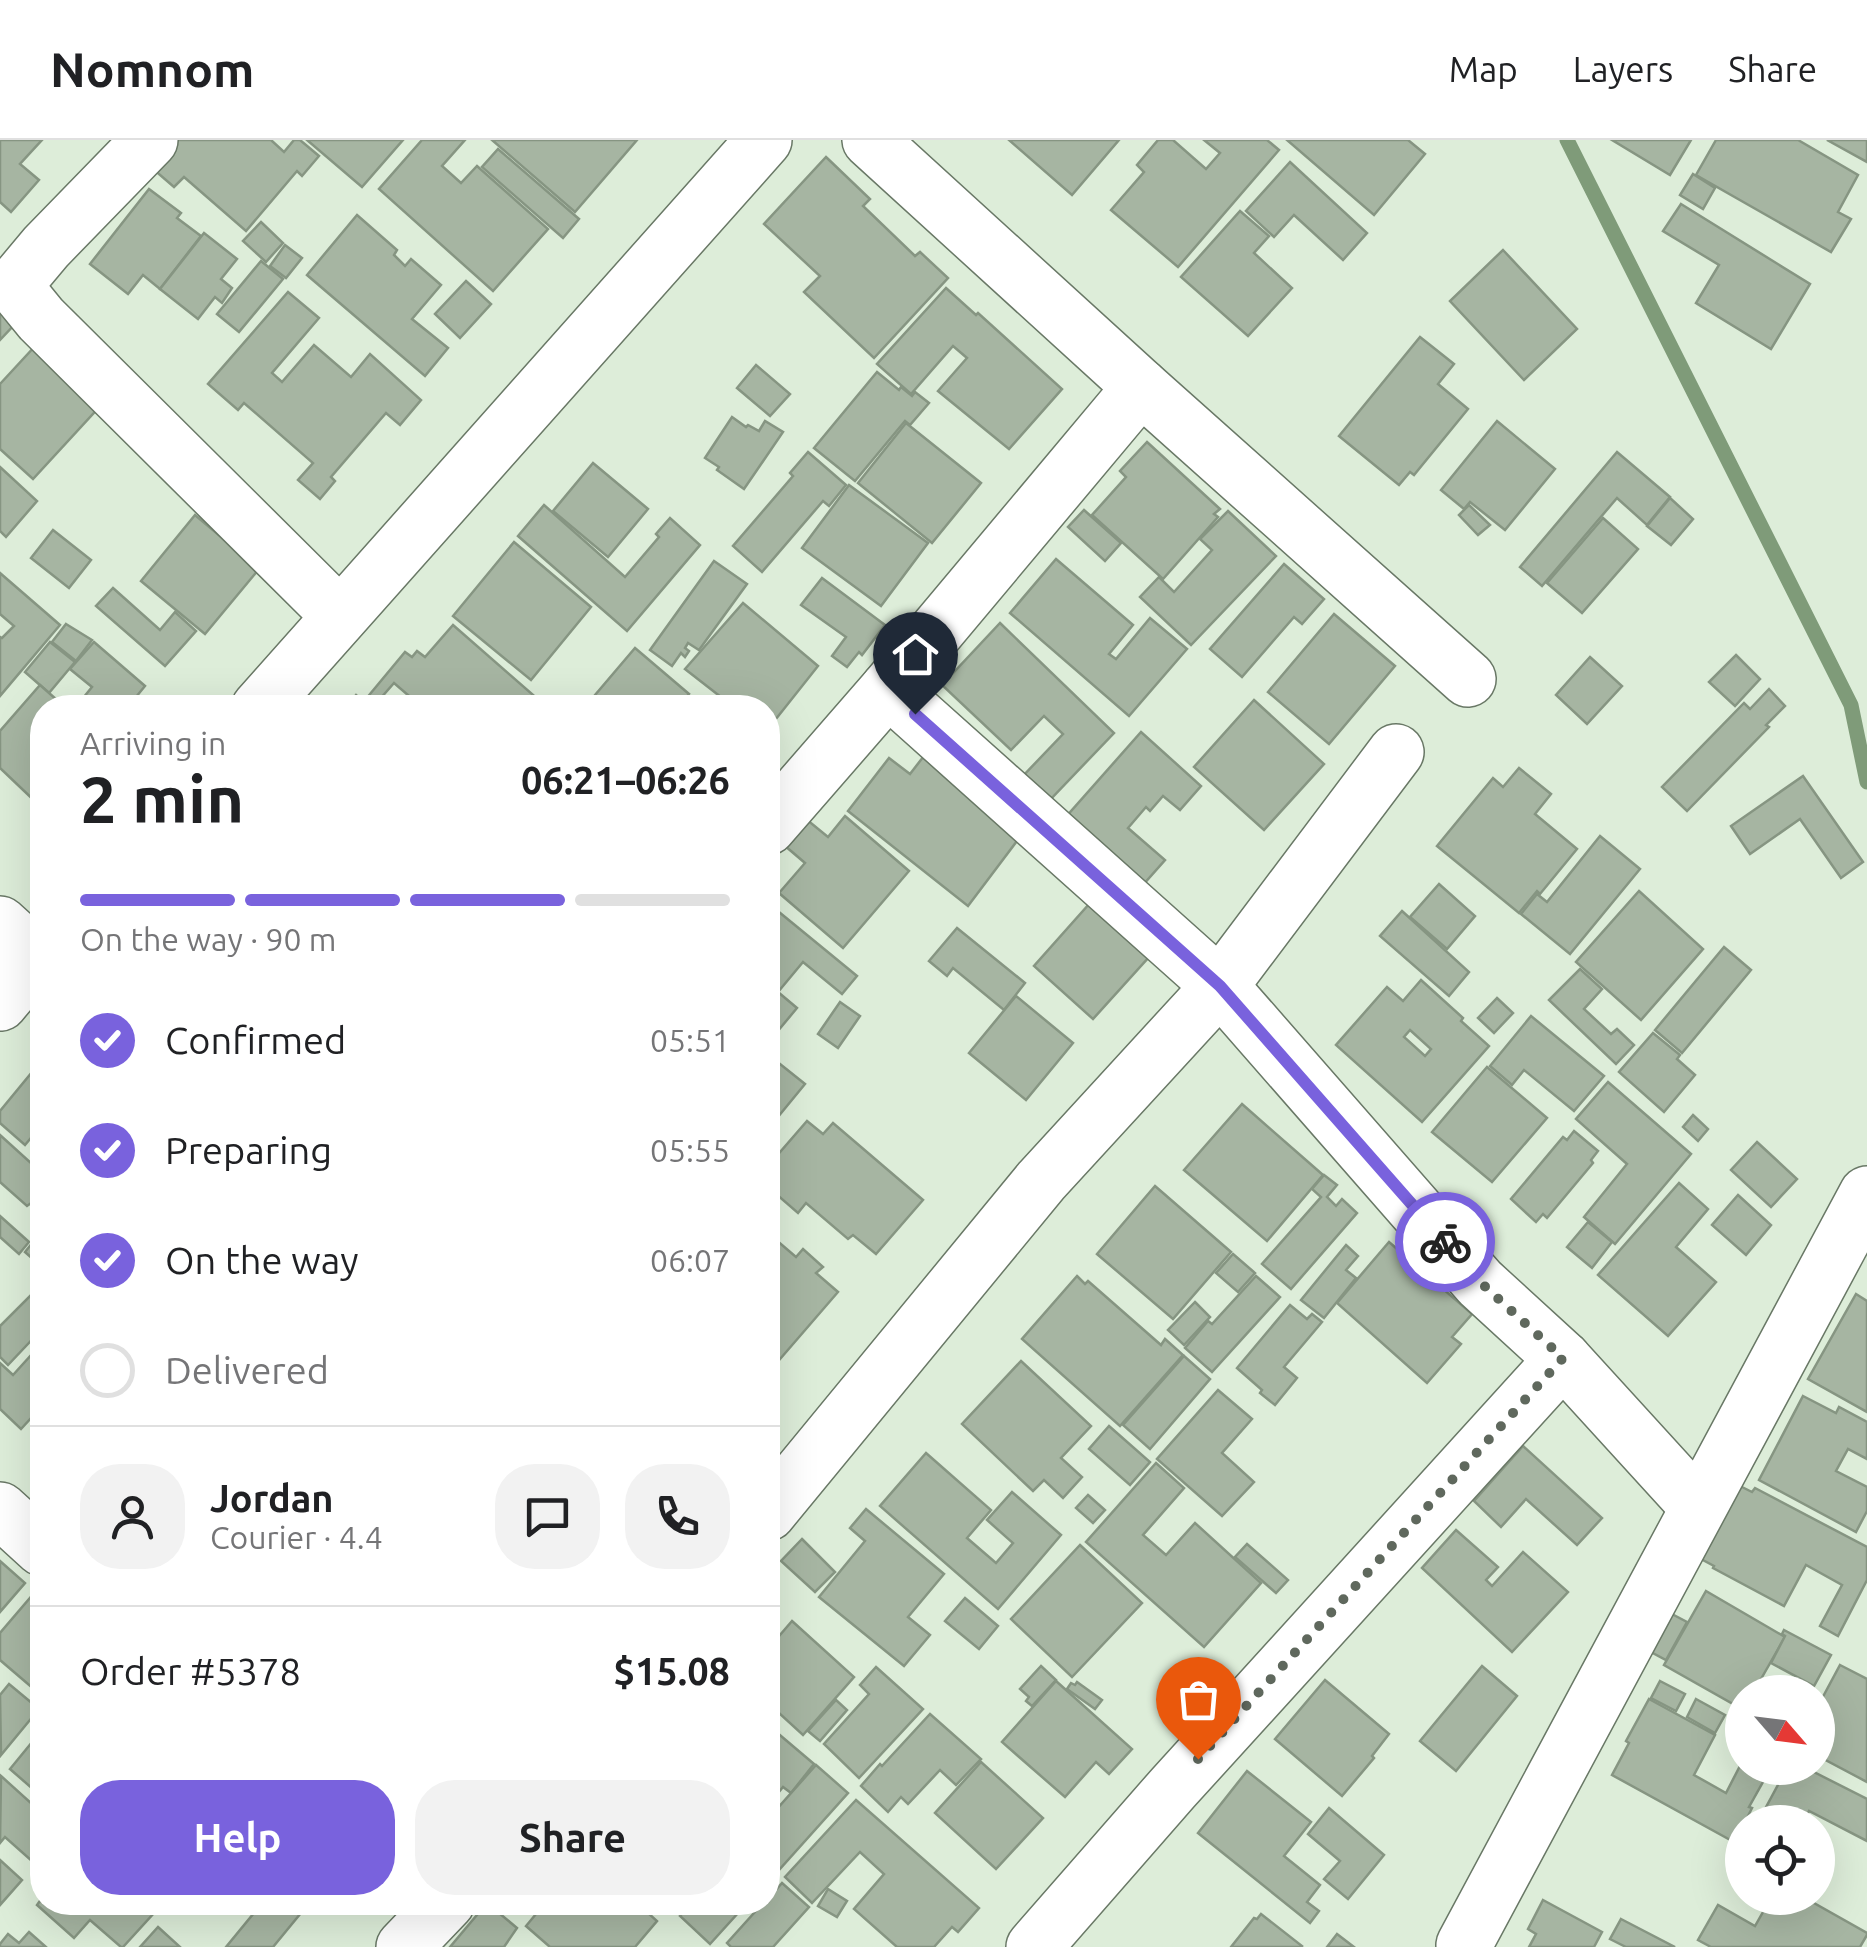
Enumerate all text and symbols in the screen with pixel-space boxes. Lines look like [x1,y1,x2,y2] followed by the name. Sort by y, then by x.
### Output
[50,42,254,96] text: Nomnom
[1449,49,1518,89] text: Map
[1573,49,1673,89] text: Layers
[1728,49,1817,89] text: Share
[873,612,958,715] pin
[888,627,943,682] icon: home
[80,725,226,761] text: Arriving in
[521,759,730,801] text: 06:21–06:26
[80,762,244,835] text: 2 min
[80,921,336,957] text: On the way · 90 m
[80,1013,135,1068] icon: check
[165,1019,346,1061] text: Confirmed
[650,1022,730,1058] text: 05:51
[80,1123,135,1178] icon: check
[165,1129,332,1171] text: Preparing
[650,1132,730,1168] text: 05:55
[1395,1192,1495,1292] courier
[1418,1215,1473,1270] icon: bike
[80,1233,135,1288] icon: check
[165,1239,358,1281] text: On the way
[650,1242,730,1278] text: 06:07
[165,1349,329,1391] text: Delivered
[80,1464,185,1569] button: person
[495,1464,600,1569] button: chat
[625,1464,730,1569] button: phone
[210,1477,334,1519] text: Jordan
[210,1519,383,1555] text: Courier · 4.4
[80,1650,301,1692] text: Order #5378
[613,1650,730,1692] text: $15.08
[1156,1657,1241,1760] pin
[1171,1672,1226,1727] icon: bag
[1725,1675,1835,1785] north arrow
[1725,1675,1835,1915] map controls
[80,1780,395,1895] button: Help
[415,1780,730,1895] button: Share
[1725,1805,1835,1915] button: locate

